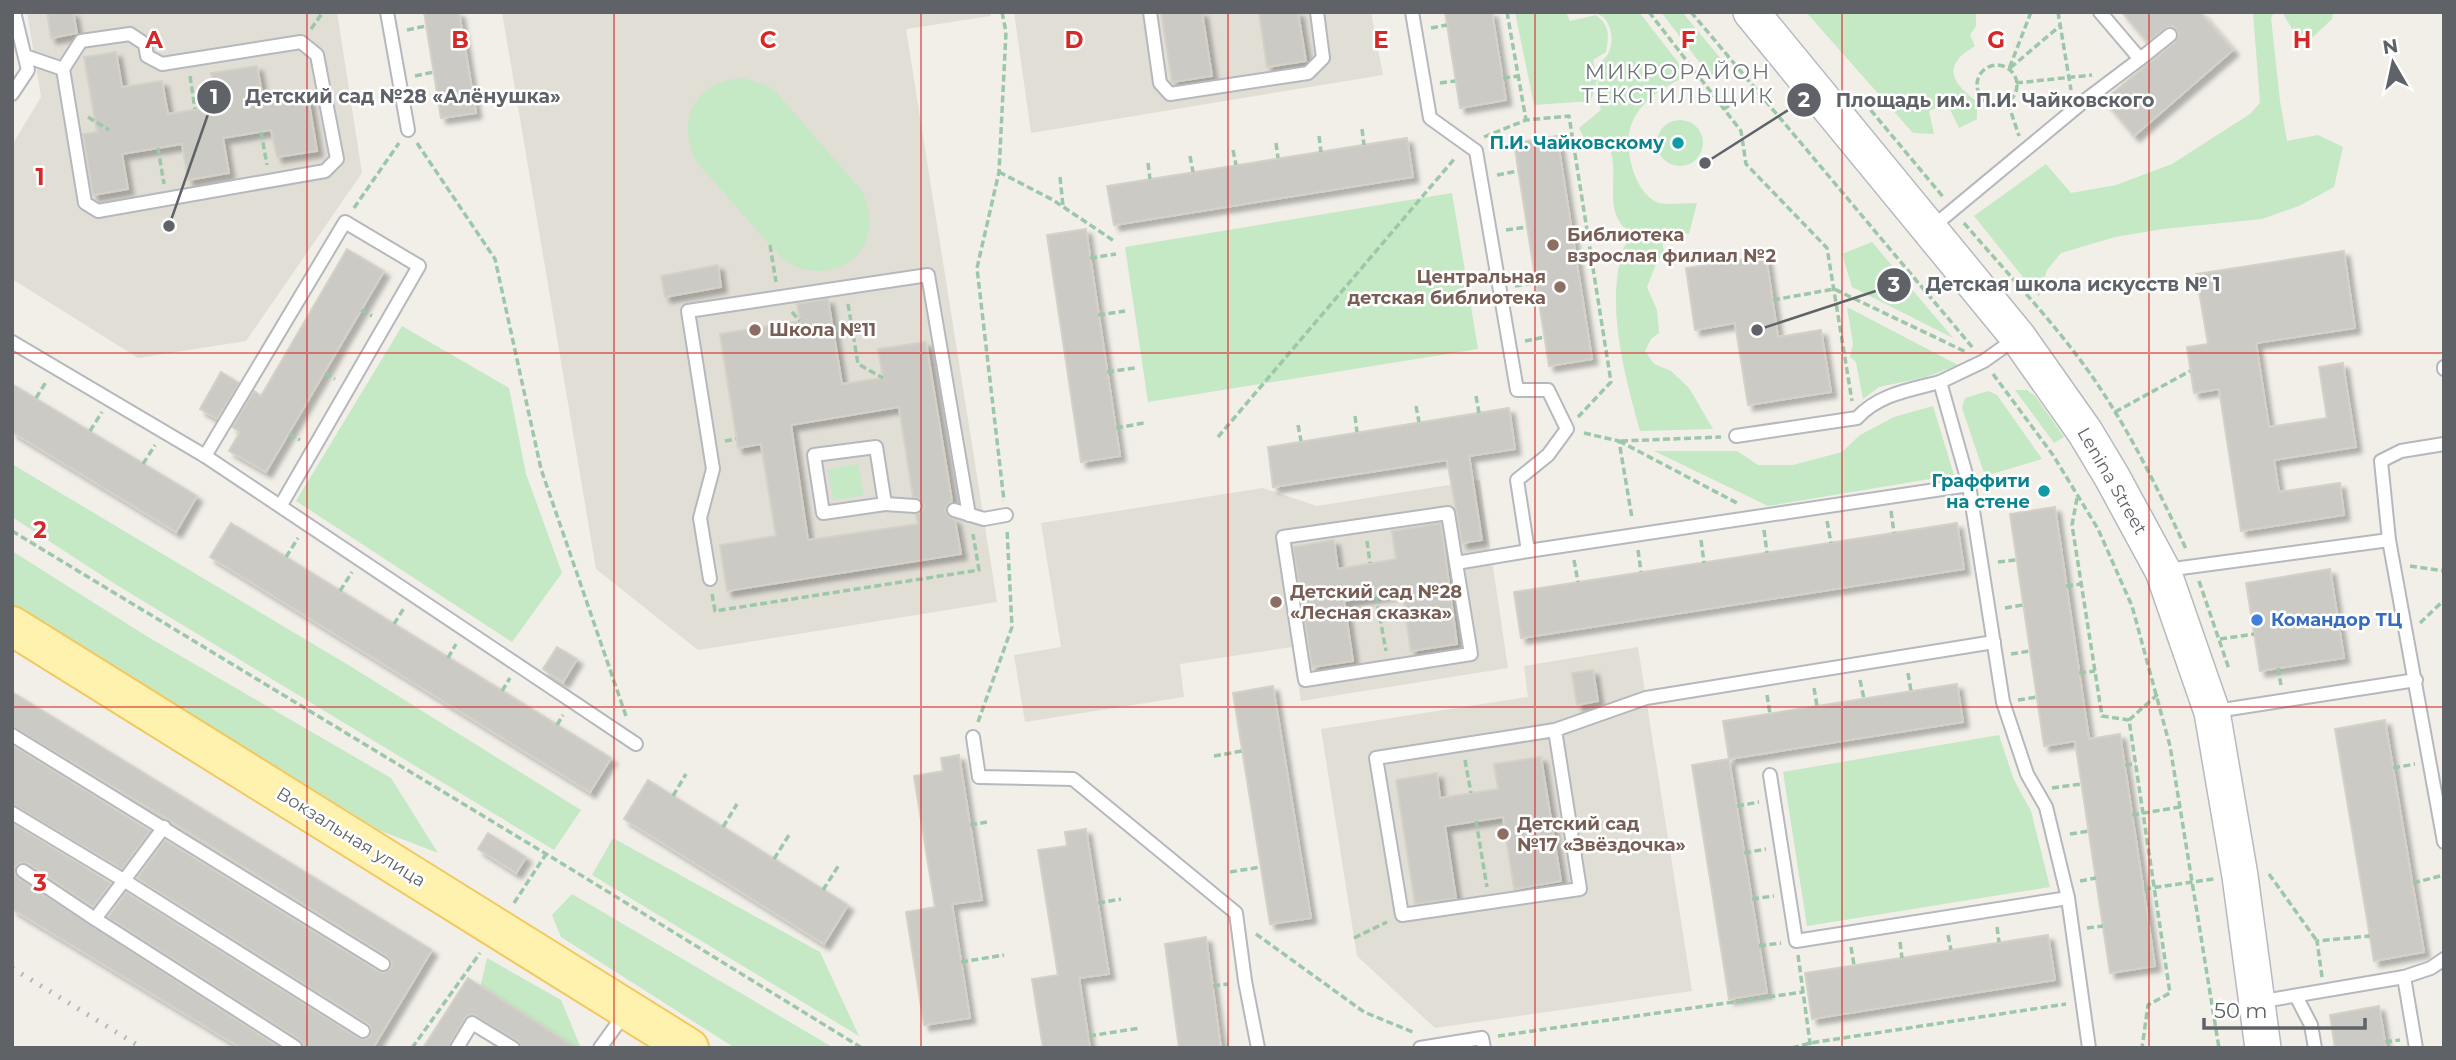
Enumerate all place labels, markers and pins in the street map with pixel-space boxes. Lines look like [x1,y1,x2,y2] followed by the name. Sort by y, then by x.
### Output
[196,77,575,117] callout: Детский сад №28 «Алёнушка»
[1787,80,2169,120] callout: Площадь им. П.И. Чайковского
[1490,132,1665,154] place label: П.И. Чайковскому
[1670,135,1686,151] marker: П.И. Чайковскому
[1567,224,1776,267] place label: Библиотека взрослая филиал №2
[1545,237,1561,253] marker: Библиотека взрослая филиал №2
[1877,265,2235,305] callout: Детская школа искусств № 1
[1347,266,1546,309] place label: Центральная детская библиотека
[1552,279,1568,295] marker: Центральная детская библиотека
[769,319,876,341] place label: Школа №11
[747,322,763,338] marker: Школа №11
[1931,470,2030,513] place label: Граффити на стене
[2036,483,2052,499] marker: Граффити на стене
[1290,581,1462,624] place label: Детский сад №28 «Лесная сказка»
[1268,594,1284,610] marker: Детский сад №28 «Лесная сказка»
[2271,609,2402,631] place label: Командор ТЦ
[2249,612,2265,628] marker: Командор ТЦ
[1517,813,1686,856] place label: Детский сад №17 «Звёздочка»
[1495,826,1511,842] marker: Детский сад №17 «Звёздочка»

